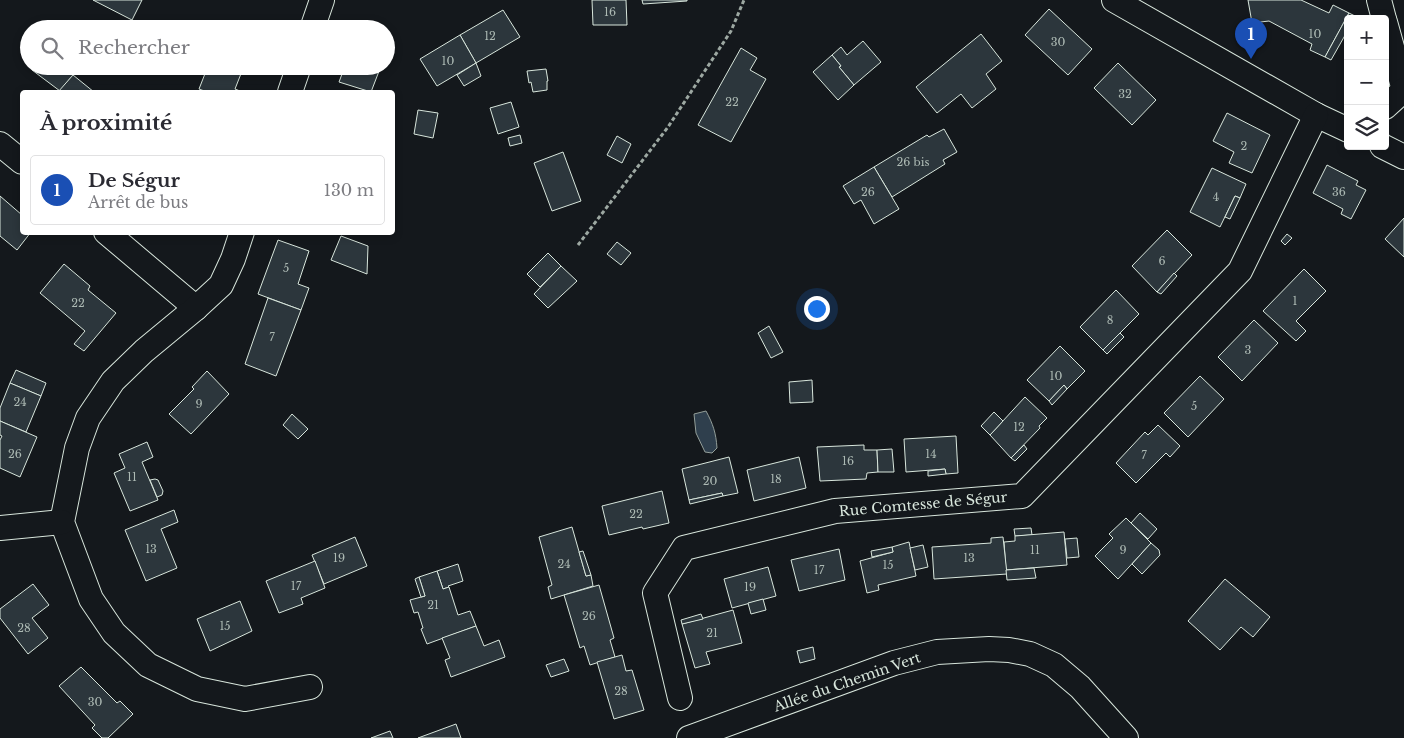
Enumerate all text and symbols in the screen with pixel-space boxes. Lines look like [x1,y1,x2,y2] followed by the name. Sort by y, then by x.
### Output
[604,5,616,19] house number: 16
[1344,15,1389,150] map controls
[1344,15,1389,60] button: +
[1235,18,1267,59] pin: 1
[20,20,395,75] search box
[1309,27,1322,41] house number: 10
[484,29,496,43] house number: 12
[38,34,66,62] icon: search
[1051,35,1065,49] house number: 30
[78,36,190,59] text: Rechercher
[442,54,455,68] house number: 10
[1344,60,1389,105] button: −
[1118,87,1132,101] house number: 32
[725,95,739,109] house number: 22
[1344,105,1389,150] button: layers
[40,110,172,136] text: À proximité
[1241,139,1248,153] house number: 2
[897,155,929,169] house number: 26 bis
[88,169,180,192] text: De Ségur
[54,180,60,200] text: 1
[324,180,374,200] text: 130 m
[861,185,875,199] house number: 26
[1332,185,1346,199] house number: 36
[1213,190,1219,204] house number: 4
[88,192,188,212] text: Arrêt de bus
[1158,254,1166,268] house number: 6
[283,261,289,275] house number: 5
[1293,294,1298,308] house number: 1
[71,296,85,310] house number: 22
[804,296,830,322] your location
[1107,313,1113,327] house number: 8
[269,330,275,344] house number: 7
[1245,343,1252,357] house number: 3
[1050,369,1063,383] house number: 10
[13,395,27,409] house number: 24
[195,397,203,411] house number: 9
[1191,399,1197,413] house number: 5
[1013,420,1025,434] house number: 12
[8,447,22,461] house number: 26
[925,447,937,461] house number: 14
[1141,448,1147,462] house number: 7
[842,454,854,468] house number: 16
[127,470,137,484] house number: 11
[770,472,782,486] house number: 18
[703,474,717,488] house number: 20
[838,488,1008,520] street label: Rue Comtesse de Ségur
[629,507,643,521] house number: 22
[145,542,157,556] house number: 13
[1030,543,1040,557] house number: 11
[1119,543,1127,557] house number: 9
[333,551,345,565] house number: 19
[963,551,975,565] house number: 13
[557,557,571,571] house number: 24
[882,558,894,572] house number: 15
[814,563,825,577] house number: 17
[291,579,302,593] house number: 17
[744,580,756,594] house number: 19
[427,598,439,612] house number: 21
[582,609,596,623] house number: 26
[219,619,231,633] house number: 15
[17,621,31,635] house number: 28
[706,626,718,640] house number: 21
[770,648,924,716] street label: Allée du Chemin Vert
[614,684,628,698] house number: 28
[88,695,102,709] house number: 30

